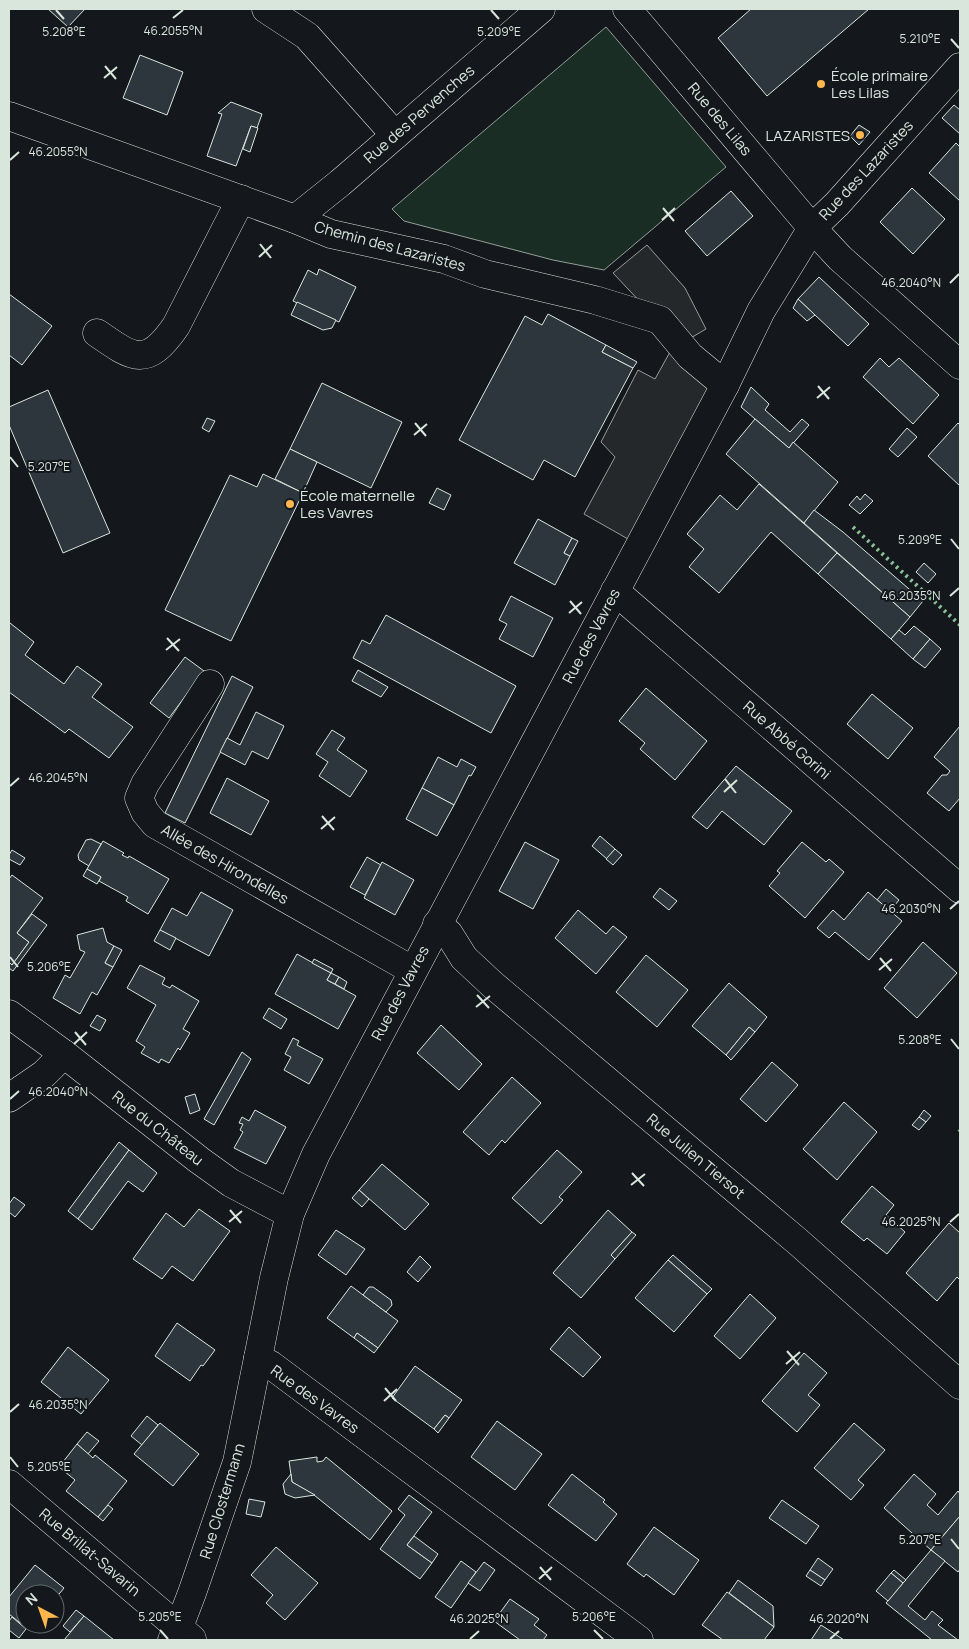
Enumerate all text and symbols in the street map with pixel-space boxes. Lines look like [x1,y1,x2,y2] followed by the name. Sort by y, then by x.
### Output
[143,22,203,39] text: 46.2055°N
[42,23,86,40] text: 5.208°E
[477,23,521,40] text: 5.209°E
[899,30,941,47] text: 5.210°E
[359,60,479,168] street label: Rue des Pervenches
[831,65,928,103] place label: École primaire Les Lilas
[683,78,757,160] street label: Rue des Lilas
[815,78,827,90] marker: École primaire Les Lilas
[814,115,918,225] street label: Rue des Lazaristes
[766,125,850,146] place label: LAZARISTES
[854,129,866,141] marker: LAZARISTES
[28,143,88,160] text: 46.2055°N
[312,216,468,276] street label: Chemin des Lazaristes
[881,274,941,291] text: 46.2040°N
[28,458,70,475] text: 5.207°E
[300,485,415,523] place label: École maternelle Les Vavres
[284,498,296,510] marker: École maternelle Les Vavres
[898,531,942,548] text: 5.209°E
[557,585,625,687] street label: Rue des Vavres
[882,587,940,604] text: 46.2035°N
[739,696,835,784] street label: Rue Abbé Gorini
[28,769,88,786] text: 46.2045°N
[158,819,293,909] street label: Allée des Hirondelles
[881,900,941,917] text: 46.2030°N
[366,942,434,1044] street label: Rue des Vavres
[27,958,71,975] text: 5.206°E
[898,1031,942,1048] text: 5.208°E
[28,1083,88,1100] text: 46.2040°N
[108,1086,208,1170] street label: Rue du Château
[642,1109,750,1203] street label: Rue Julien Tiersot
[881,1213,941,1230] text: 46.2025°N
[267,1360,364,1438] street label: Rue des Vavres
[29,1396,87,1413] text: 46.2035°N
[194,1441,250,1561] street label: Rue Clostermann
[27,1458,71,1475] text: 5.205°E
[35,1503,145,1601] street label: Rue Brillat-Savarin
[899,1531,941,1548] text: 5.207°E
[15,1584,65,1634] north arrow
[21,1588,41,1609] text: N
[138,1608,182,1625] text: 5.205°E
[572,1608,616,1625] text: 5.206°E
[449,1610,509,1627] text: 46.2025°N
[809,1610,869,1627] text: 46.2020°N

